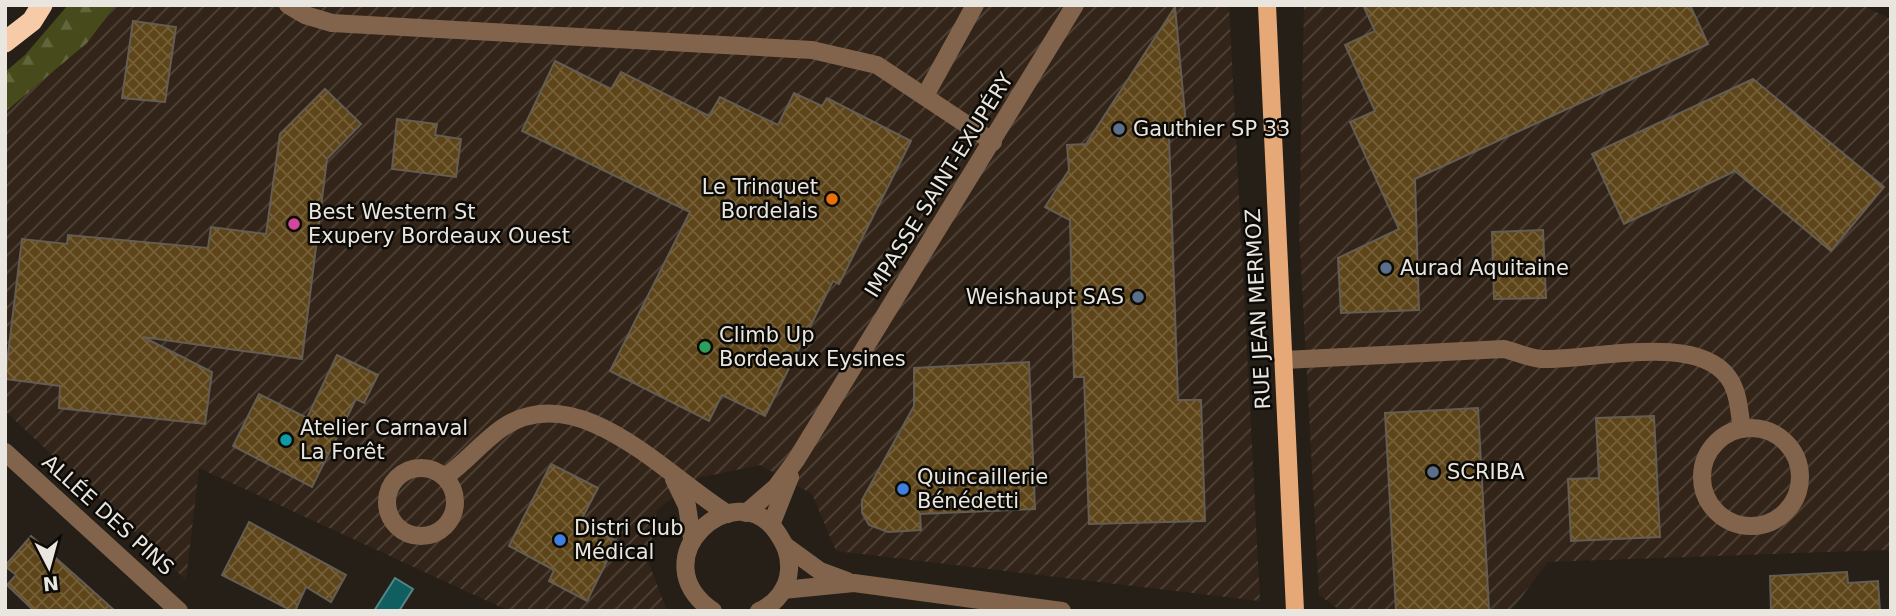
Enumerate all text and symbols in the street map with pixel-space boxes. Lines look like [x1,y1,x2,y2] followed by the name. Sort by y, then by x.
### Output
[859,68,1018,302] street label: IMPASSE SAINT-EXUPÉRY
[1133,117,1290,141] place label: Gauthier SP 33
[1111,121,1127,137] marker: Gauthier SP 33
[702,175,818,223] place label: Le Trinquet Bordelais
[824,191,840,207] marker: Le Trinquet Bordelais
[308,200,570,248] place label: Best Western St Exupery Bordeaux Ouest
[1241,208,1275,410] street label: RUE JEAN MERMOZ
[286,216,302,232] marker: Best Western St Exupery Bordeaux Ouest
[1400,256,1569,280] place label: Aurad Aquitaine
[1378,260,1394,276] marker: Aurad Aquitaine
[966,285,1124,309] place label: Weishaupt SAS
[1130,289,1146,305] marker: Weishaupt SAS
[719,323,906,371] place label: Climb Up Bordeaux Eysines
[697,339,713,355] marker: Climb Up Bordeaux Eysines
[300,416,468,464] place label: Atelier Carnaval La Forêt
[278,432,294,448] marker: Atelier Carnaval La Forêt
[37,449,179,580] street label: ALLÉE DES PINS
[1447,460,1525,484] place label: SCRIBA
[1425,464,1441,480] marker: SCRIBA
[917,465,1048,513] place label: Quincaillerie Bénédetti
[895,481,911,497] marker: Quincaillerie Bénédetti
[574,516,683,564] place label: Distri Club Médical
[14,532,84,602] north arrow
[552,532,568,548] marker: Distri Club Médical
[42,572,60,596] text: N

